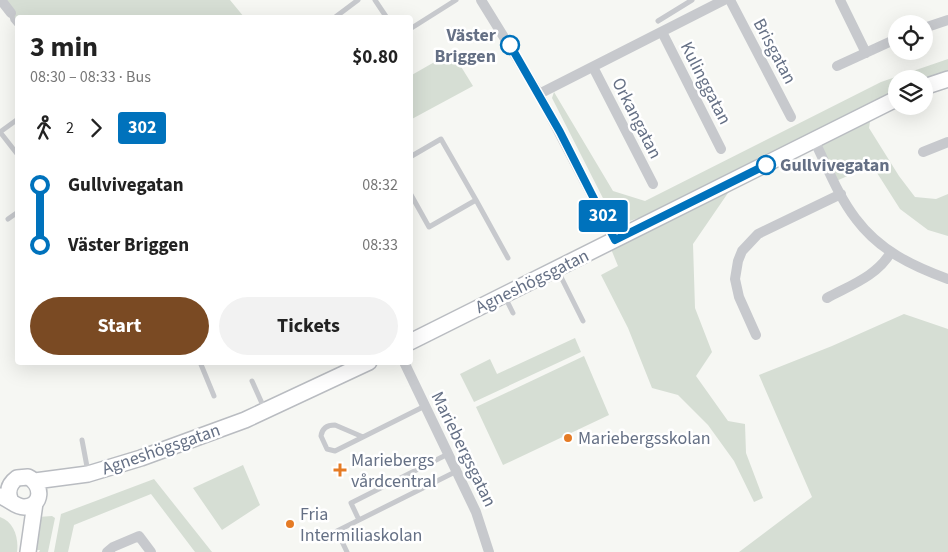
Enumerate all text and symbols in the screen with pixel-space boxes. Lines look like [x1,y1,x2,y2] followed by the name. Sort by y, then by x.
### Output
[747,14,802,88] street label: Brisgatan
[888,15,933,115] map controls
[888,15,933,60] button: locate
[434,23,497,69] place label: Väster Briggen
[30,27,98,67] text: 3 min
[500,35,520,55] marker: Väster Briggen
[674,37,737,129] street label: Kulinggatan
[352,44,398,71] text: $0.80
[30,66,151,88] text: 08:30 – 08:33 · Bus
[888,70,933,115] button: layers
[605,73,668,163] street label: Orkangatan
[30,114,58,142] icon: walk
[82,114,110,142] icon: forward
[128,115,156,140] text: 302
[66,117,74,139] text: 2
[780,153,890,178] place label: Gullvivegatan
[756,155,776,175] marker: Gullvivegatan
[68,172,184,199] text: Gullvivegatan
[362,174,398,196] text: 08:32
[574,200,632,232] line badge: 302
[589,203,617,228] text: 302
[68,232,189,259] text: Väster Briggen
[362,234,398,256] text: 08:33
[471,243,593,320] street label: Agneshögsgatan
[30,297,209,355] button: Start
[219,297,398,355] button: Tickets
[425,387,502,511] street label: Mariebergsgatan
[99,418,224,481] street label: Agneshögsgatan
[578,426,711,451] place label: Mariebergsskolan
[562,432,574,444] marker: Mariebergsskolan
[351,448,436,494] place label: Mariebergs vårdcentral
[333,463,347,477] marker: Mariebergs vårdcentral
[300,502,422,548] place label: Fria Intermiliaskolan
[284,518,296,530] marker: Fria Intermiliaskolan

